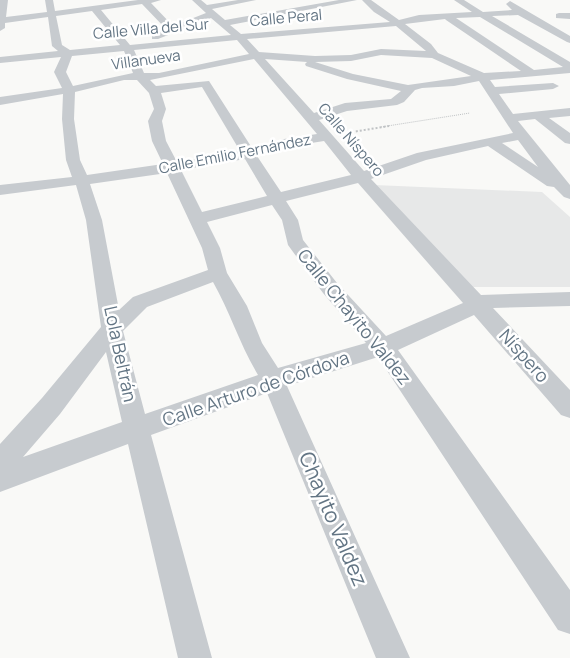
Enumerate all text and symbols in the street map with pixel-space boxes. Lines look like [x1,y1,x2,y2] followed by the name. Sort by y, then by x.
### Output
[249,4,323,31] street label: Calle Peral
[92,13,210,44] street label: Calle Villa del Sur
[110,44,182,75] street label: Villanueva
[314,98,389,181] street label: Calle Níspero
[157,128,313,179] street label: Calle Emilio Fernández
[293,243,417,389] street label: Calle Chayito Valdez
[99,304,143,404] street label: Lola Beltrán
[494,323,555,387] street label: Níspero
[159,345,352,431] street label: Calle Arturo de Córdova
[293,447,375,590] street label: Chayito Valdez

